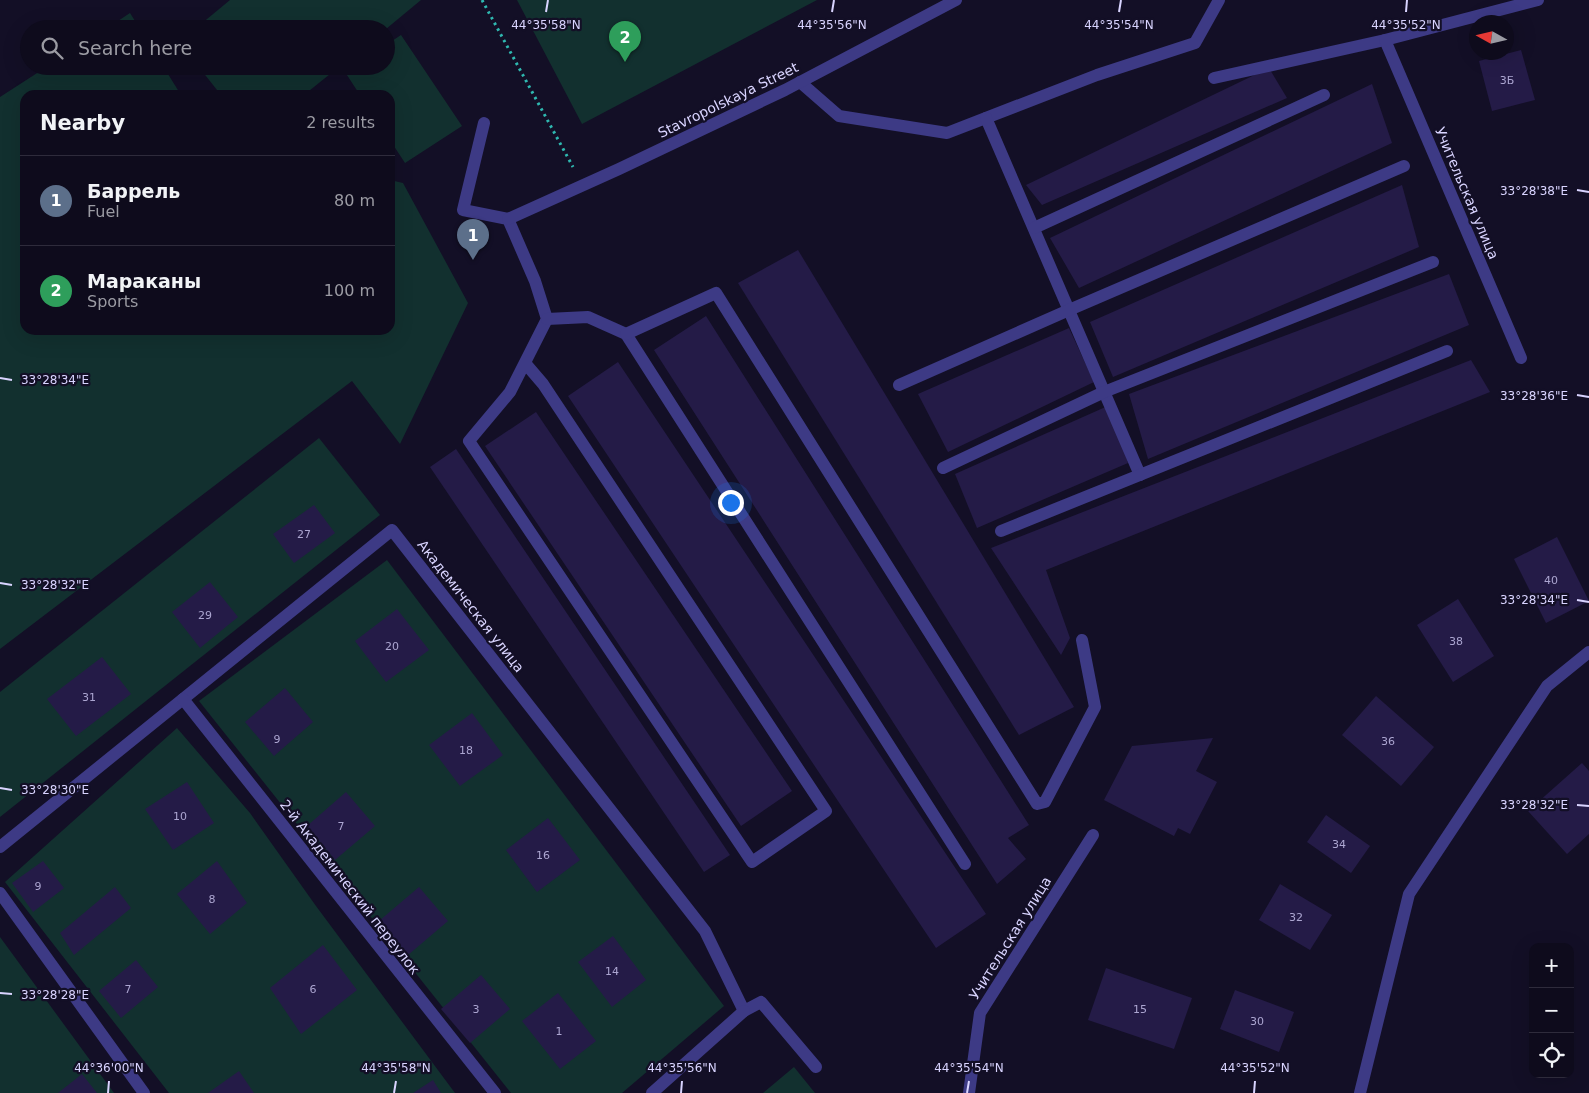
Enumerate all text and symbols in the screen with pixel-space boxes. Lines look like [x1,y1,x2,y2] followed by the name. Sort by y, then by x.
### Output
[1469,15,1514,60] north arrow
[511,18,581,32] text: 44°35'58"N
[797,18,867,32] text: 44°35'56"N
[1084,18,1154,32] text: 44°35'54"N
[1371,18,1441,32] text: 44°35'52"N
[20,20,395,75] search box
[609,21,641,62] pin: 2
[38,34,66,62] icon: search
[78,37,192,59] text: Search here
[655,59,801,141] street label: Stavropolskaya Street
[1500,74,1514,87] house number: 3Б
[40,111,125,135] text: Nearby
[306,113,375,132] text: 2 results
[1432,125,1502,261] street label: Учительская улица
[87,180,180,202] text: Баррель
[1500,184,1568,198] text: 33°28'38"E
[50,191,62,210] text: 1
[334,191,375,210] text: 80 m
[87,202,120,221] text: Fuel
[457,219,489,260] pin: 1
[87,270,201,292] text: Мараканы
[50,281,62,300] text: 2
[324,281,375,300] text: 100 m
[87,292,138,311] text: Sports
[21,373,89,387] text: 33°28'34"E
[1500,389,1568,403] text: 33°28'36"E
[718,490,744,516] your location
[297,528,311,541] house number: 27
[414,537,528,675] street label: Академическая улица
[1544,574,1558,587] house number: 40
[21,578,89,592] text: 33°28'32"E
[1500,593,1568,607] text: 33°28'34"E
[198,609,212,622] house number: 29
[1449,635,1463,648] house number: 38
[385,640,399,653] house number: 20
[82,691,96,704] house number: 31
[274,733,281,746] house number: 9
[1381,735,1395,748] house number: 36
[459,744,473,757] house number: 18
[21,783,89,797] text: 33°28'30"E
[277,796,423,978] street label: 2-й Академический переулок
[1500,798,1568,812] text: 33°28'32"E
[173,810,187,823] house number: 10
[338,820,345,833] house number: 7
[1332,838,1346,851] house number: 34
[536,849,550,862] house number: 16
[966,874,1054,1002] street label: Учительская улица
[35,880,42,893] house number: 9
[209,893,216,906] house number: 8
[1289,911,1303,924] house number: 32
[1529,943,1574,1078] map controls
[1529,943,1574,988] button: +
[605,965,619,978] house number: 14
[125,983,132,996] house number: 7
[310,983,317,996] house number: 6
[21,988,89,1002] text: 33°28'28"E
[1529,988,1574,1033] button: −
[473,1003,480,1016] house number: 3
[1133,1003,1147,1016] house number: 15
[1250,1015,1264,1028] house number: 30
[556,1025,563,1038] house number: 1
[1529,1033,1574,1078] button: locate
[74,1061,144,1075] text: 44°36'00"N
[361,1061,431,1075] text: 44°35'58"N
[647,1061,717,1075] text: 44°35'56"N
[934,1061,1004,1075] text: 44°35'54"N
[1220,1061,1290,1075] text: 44°35'52"N

